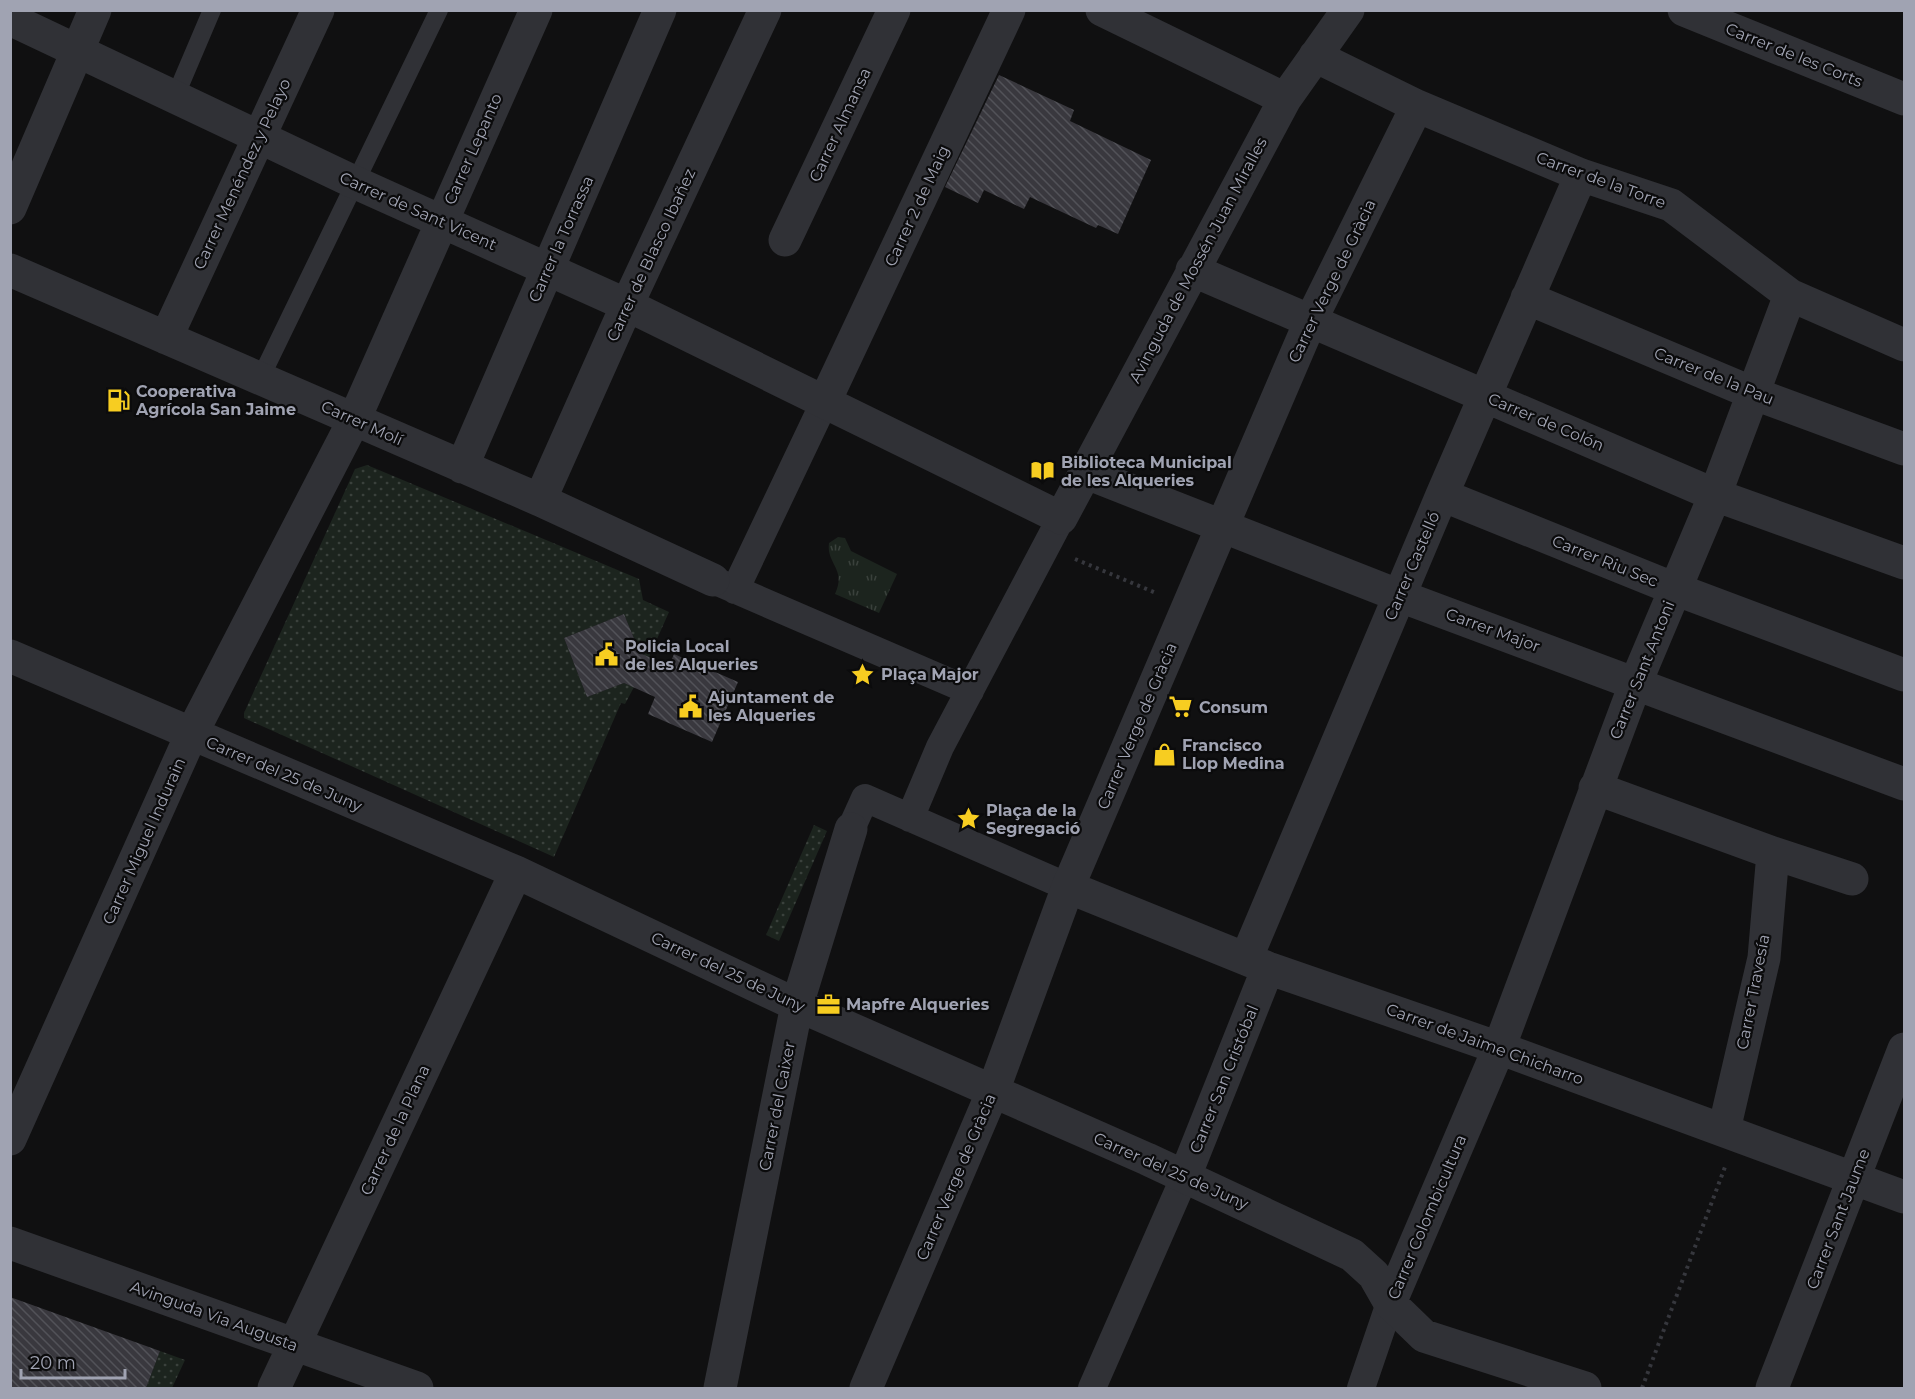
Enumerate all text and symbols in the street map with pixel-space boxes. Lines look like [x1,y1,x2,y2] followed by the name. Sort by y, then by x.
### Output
[1723,19,1865,91] street label: Carrer de les Corts
[805,65,875,185] street label: Carrer Almansa
[189,76,295,272] street label: Carrer Menéndez y Pelayo
[440,90,506,208] street label: Carrer Lepanto
[1125,134,1271,386] street label: Avinguda de Mossén Juan Miralles
[881,142,953,270] street label: Carrer 2 de Maig
[1534,148,1668,212] street label: Carrer de la Torre
[603,166,699,344] street label: Carrer de Blasco Ibañez
[336,168,500,254] street label: Carrer de Sant Vicent
[525,173,597,305] street label: Carrer la Torrassa
[1284,196,1380,366] street label: Carrer Verge de Gràcia
[1651,343,1777,409] street label: Carrer de la Pau
[135,382,296,419] place label: Cooperativa Agrícola San Jaime
[105,387,131,413] fuel station icon: Cooperativa Agrícola San Jaime
[1485,389,1607,455] street label: Carrer de Colón
[318,397,406,450] street label: Carrer Molí
[1061,453,1232,490] place label: Biblioteca Municipal de les Alqueries
[1030,458,1056,484] library icon: Biblioteca Municipal de les Alqueries
[1381,509,1443,623] street label: Carrer Castelló
[1549,531,1661,591] street label: Carrer Riu Sec
[1605,598,1679,742] street label: Carrer Sant Antoni
[1443,604,1543,656] street label: Carrer Major
[625,637,759,674] place label: Policia Local de les Alqueries
[1093,640,1181,812] street label: Carrer Verge de Gràcia
[594,642,620,668] public building icon: Policia Local de les Alqueries
[850,661,876,687] place icon: Plaça Major
[881,665,979,685] place label: Plaça Major
[707,688,834,725] place label: Ajuntament de les Alqueries
[677,693,703,719] public building icon: Ajuntament de les Alqueries
[1168,694,1194,720] supermarket icon: Consum
[1199,698,1268,717] place label: Consum
[203,733,365,816] street label: Carrer del 25 de Juny
[1182,736,1285,773] place label: Francisco Llop Medina
[1151,741,1177,767] shop icon: Francisco Llop Medina
[99,755,189,927] street label: Carrer Miguel Indurain
[986,801,1080,838] place label: Plaça de la Segregació
[955,806,981,832] place icon: Plaça de la Segregació
[648,928,808,1016] street label: Carrer del 25 de Juny
[1733,933,1773,1051] street label: Carrer Travesía
[815,991,841,1017] office icon: Mapfre Alqueries
[846,995,990,1014] place label: Mapfre Alqueries
[1384,999,1586,1089] street label: Carrer de Jaime Chicharro
[1186,1002,1262,1156] street label: Carrer San Cristóbal
[755,1040,799,1172] street label: Carrer del Caixer
[356,1062,434,1198] street label: Carrer de la Plana
[912,1091,1000,1263] street label: Carrer Verge de Gràcia
[1091,1128,1252,1214] street label: Carrer del 25 de Juny
[1384,1132,1470,1302] street label: Carrer Colombicultura
[1802,1146,1874,1292] street label: Carrer Sant Jaume
[128,1277,300,1355] street label: Avinguda Via Augusta
[21,1342,124,1380] scale bar
[30,1352,76,1374] text: 20 m

